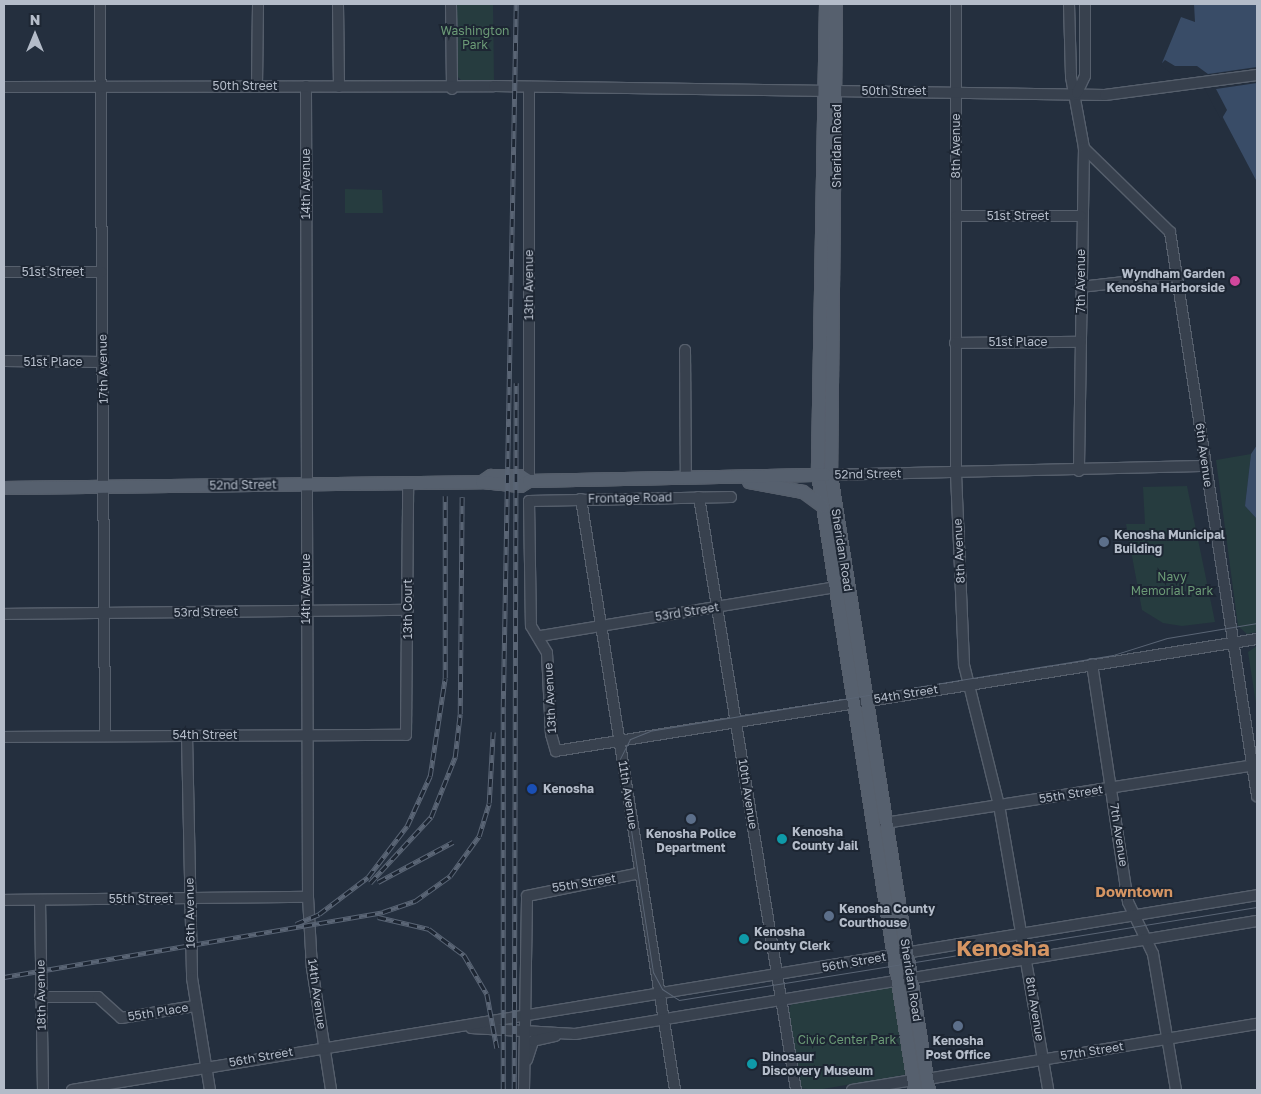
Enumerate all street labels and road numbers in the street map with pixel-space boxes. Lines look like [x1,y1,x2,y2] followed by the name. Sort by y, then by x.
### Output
[212,79,278,93] street label: 50th Street
[861,84,927,98] street label: 50th Street
[830,104,844,188] street label: Sheridan Road
[949,114,963,178] street label: 8th Avenue
[299,149,313,219] street label: 14th Avenue
[987,209,1049,223] street label: 51st Street
[1074,249,1088,313] street label: 7th Avenue
[522,250,536,320] street label: 13th Avenue
[22,265,84,279] street label: 51st Street
[95,334,111,404] street label: 17th Avenue
[989,335,1047,349] street label: 51st Place
[24,355,82,369] street label: 51st Place
[1192,422,1216,488] street label: 6th Avenue
[834,466,902,482] street label: 52nd Street
[209,477,277,493] street label: 52nd Street
[588,490,672,506] street label: Frontage Road
[828,507,856,593] street label: Sheridan Road
[950,518,968,584] street label: 8th Avenue
[299,554,313,624] street label: 14th Avenue
[401,579,415,639] street label: 13th Court
[654,600,720,624] street label: 53rd Street
[174,604,238,620] street label: 53rd Street
[541,662,559,734] street label: 13th Avenue
[873,682,939,706] street label: 54th Street
[173,728,237,742] street label: 54th Street
[735,758,761,830] street label: 10th Avenue
[615,760,641,830] street label: 11th Avenue
[1038,782,1104,806] street label: 55th Street
[1107,802,1131,868] street label: 7th Avenue
[551,871,617,895] street label: 55th Street
[182,878,198,948] street label: 16th Avenue
[109,892,173,906] street label: 55th Street
[897,937,925,1023] street label: Sheridan Road
[821,949,887,975] street label: 56th Street
[305,958,329,1030] street label: 14th Avenue
[33,960,49,1030] street label: 18th Avenue
[1023,976,1047,1042] street label: 8th Avenue
[127,1000,189,1024] street label: 55th Place
[1059,1039,1125,1063] street label: 57th Street
[228,1044,294,1070] street label: 56th Street

